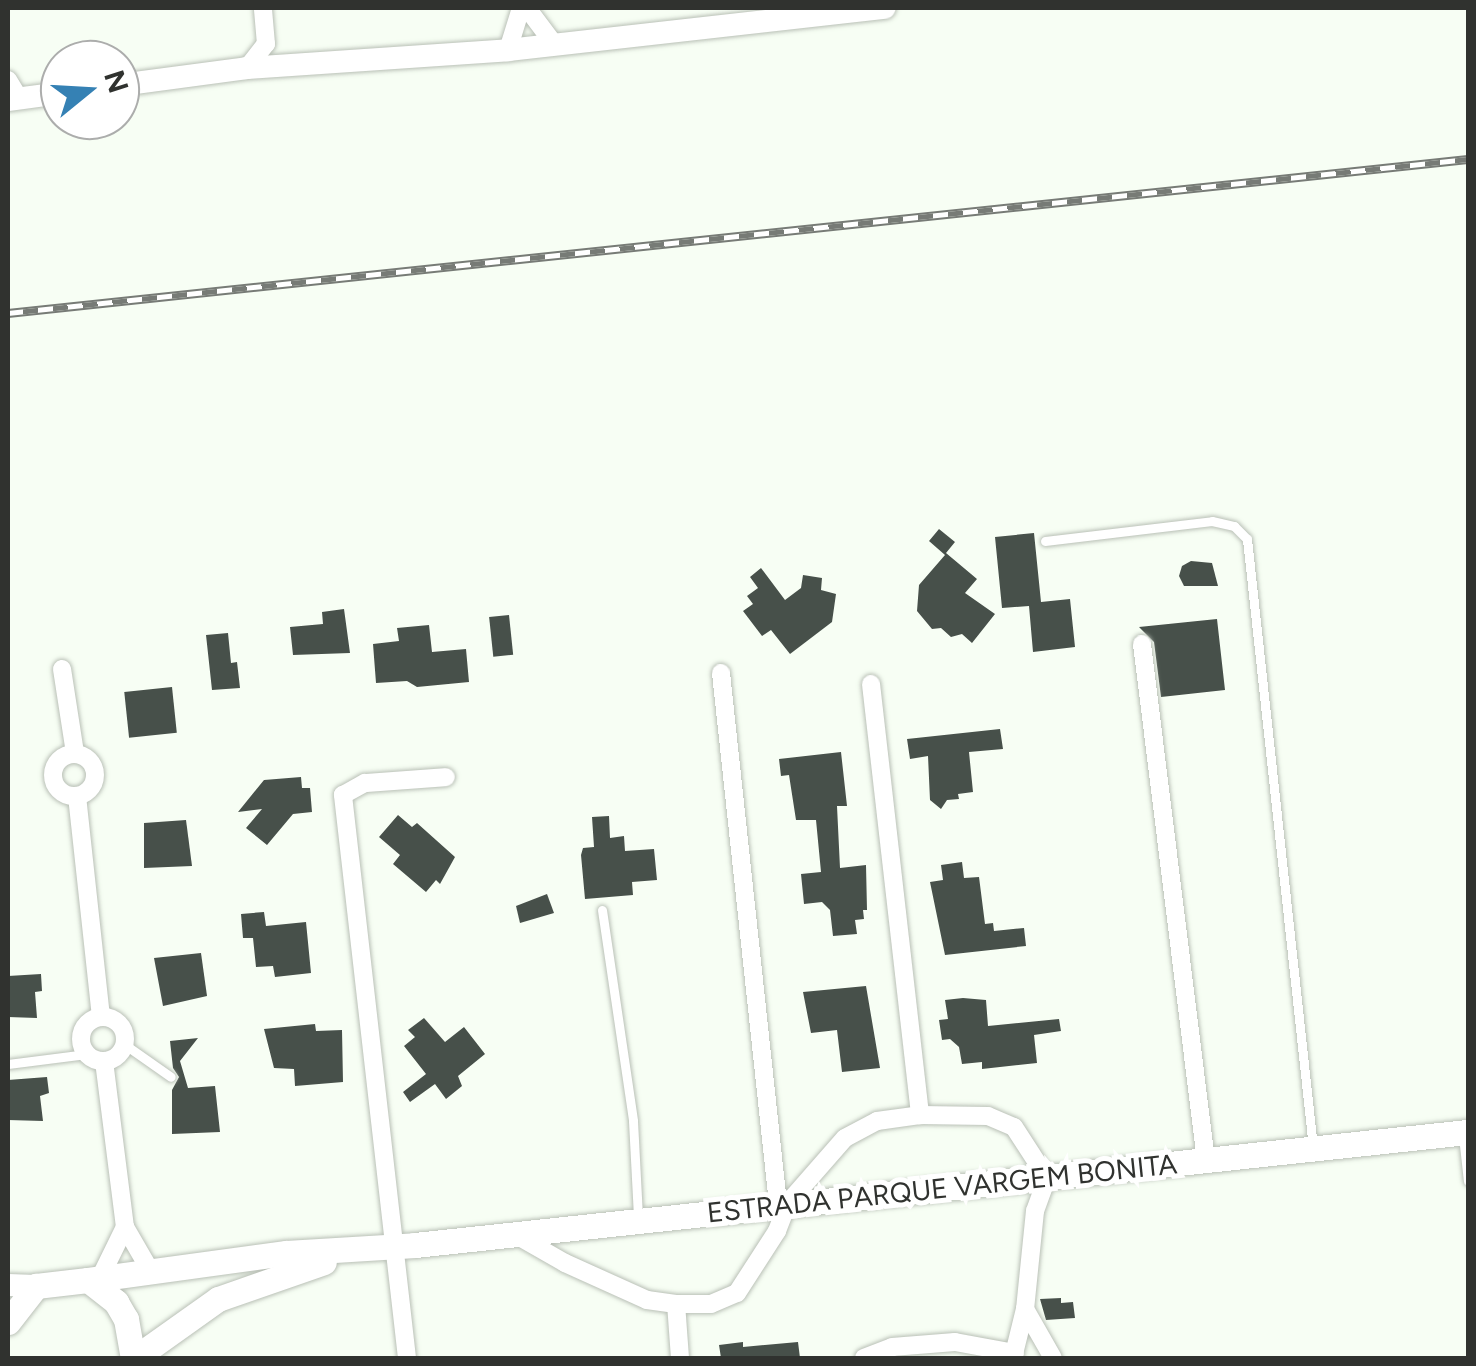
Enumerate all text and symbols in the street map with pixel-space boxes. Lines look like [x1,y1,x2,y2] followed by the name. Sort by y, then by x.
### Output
[40,40,140,140] north arrow
[97,66,136,97] text: N
[705,1147,1179,1229] street label: ESTRADA PARQUE VARGEM BONITA

